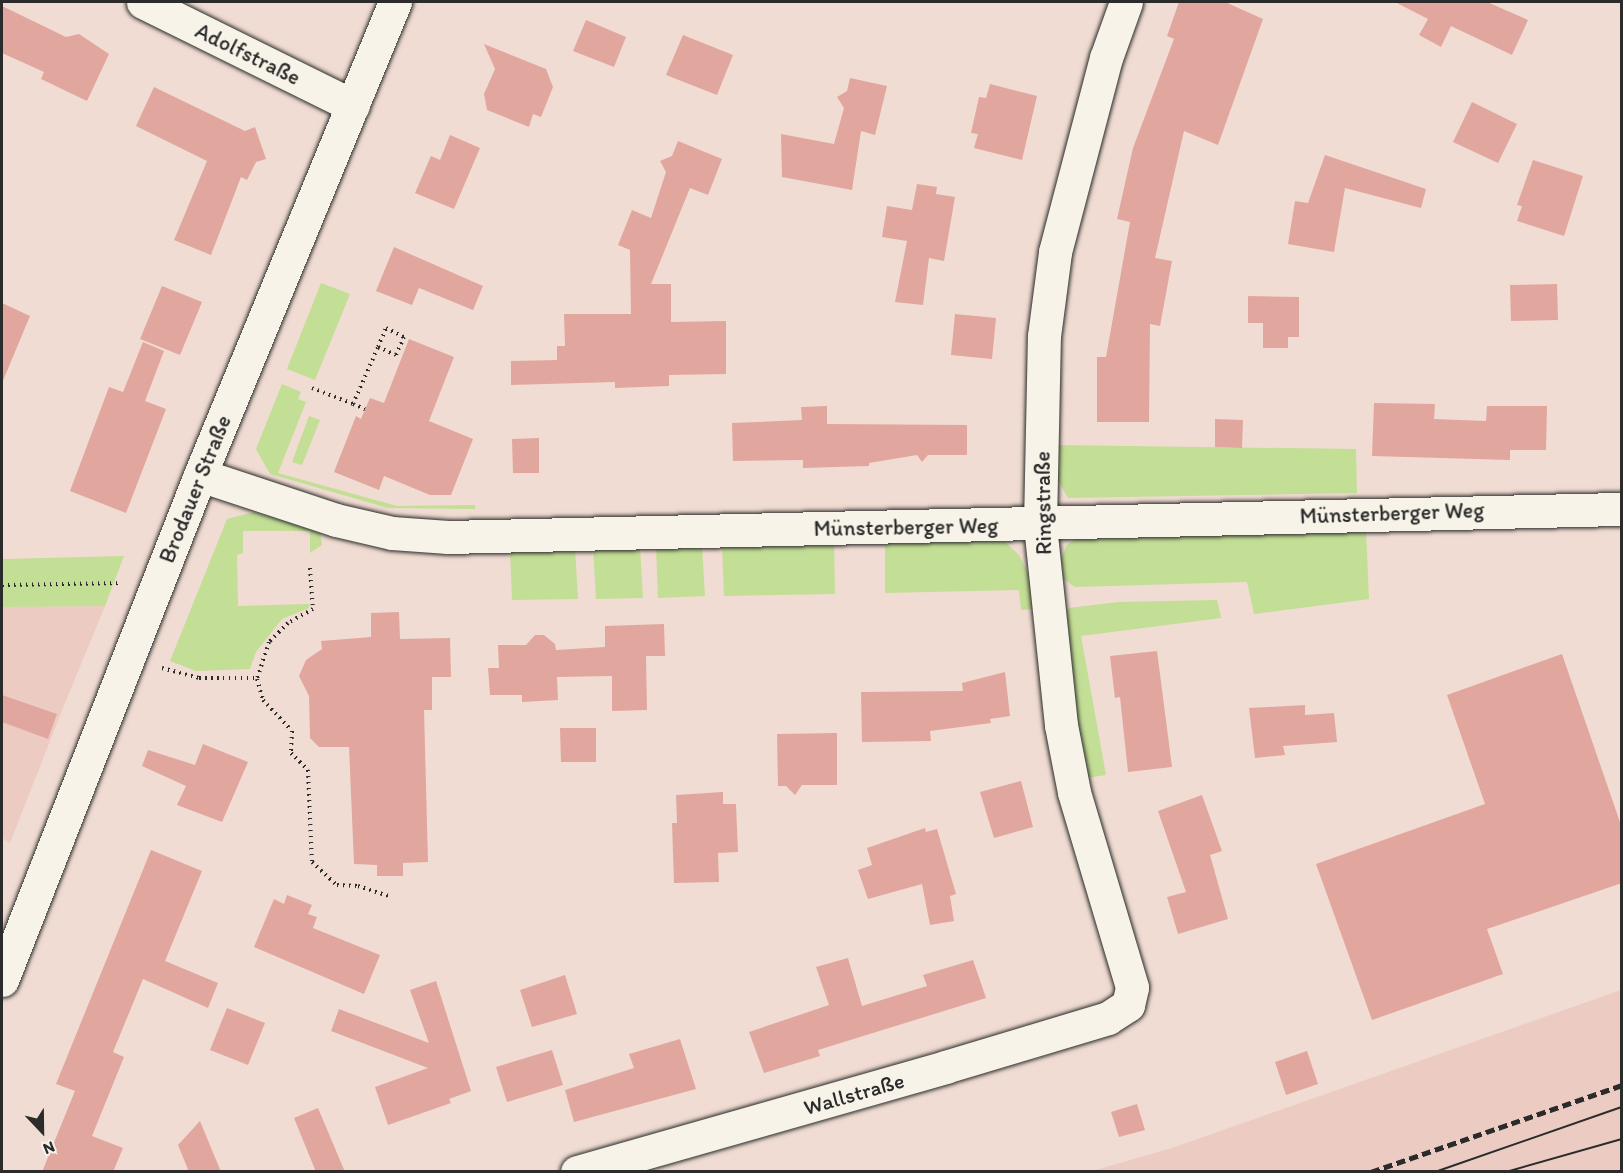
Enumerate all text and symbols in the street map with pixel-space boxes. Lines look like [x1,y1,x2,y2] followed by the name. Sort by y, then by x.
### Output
[191,17,305,91] street label: Adolfstraße
[153,411,237,567] street label: Brodauer Straße
[1029,451,1057,555] street label: Ringstraße
[1299,497,1485,529] street label: Münsterberger Weg
[813,512,999,542] street label: Münsterberger Weg
[801,1067,907,1121] street label: Wallstraße
[12,1101,72,1161] north arrow
[40,1137,58,1159] text: N

